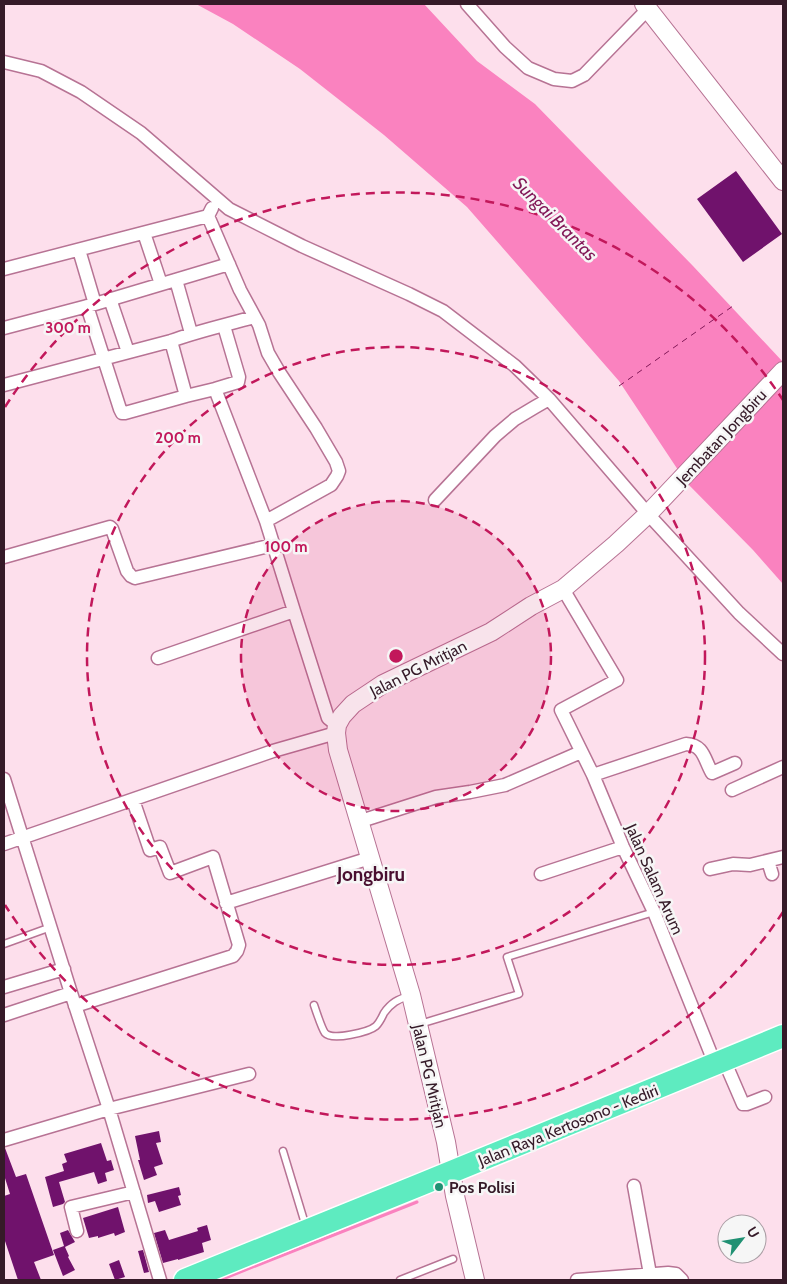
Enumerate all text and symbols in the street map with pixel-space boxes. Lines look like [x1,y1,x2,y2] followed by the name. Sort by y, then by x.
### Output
[508,172,602,266] water label: Sungai Brantas
[45,319,91,337] text: 300 m
[672,386,770,490] street label: Jembatan Jongbiru
[155,429,201,447] text: 200 m
[264,538,308,556] text: 100 m
[366,636,470,701] street label: Jalan PG Mritjan
[387,647,405,665] centre of rings
[621,820,687,937] street label: Jalan Salam Arum
[336,863,405,886] district label: Jongbiru
[408,1021,451,1130] street label: Jalan PG Mritjan
[475,1081,661,1171] street label: Jalan Raya Kertosono - Kediri
[449,1178,515,1197] place label: Pos Polisi
[433,1181,445,1193] marker: Pos Polisi
[717,1214,767,1264] north arrow
[743,1223,763,1241] text: U

